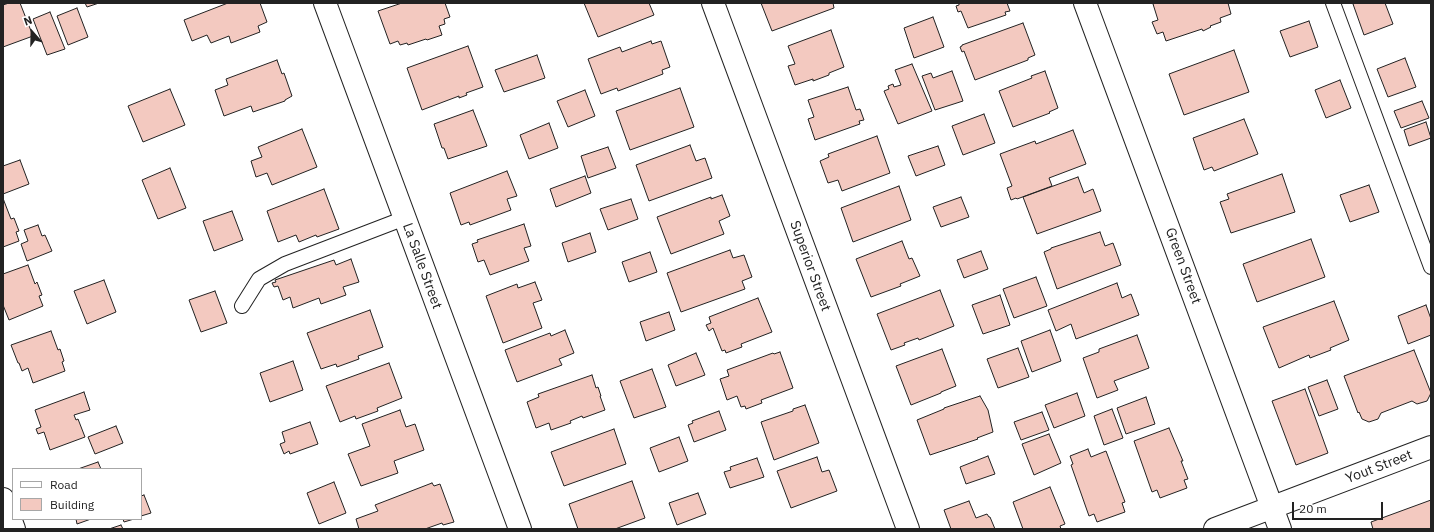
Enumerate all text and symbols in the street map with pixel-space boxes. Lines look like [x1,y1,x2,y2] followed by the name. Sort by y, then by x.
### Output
[12,12,52,52] north arrow
[22,13,34,29] text: N
[786,218,834,314] street label: Superior Street
[399,221,445,311] street label: La Salle Street
[1161,226,1205,306] street label: Green Street
[1343,447,1415,487] street label: Yout Street
[12,468,142,520] legend
[50,477,78,492] text: Road
[1294,494,1385,520] scale bar
[50,497,94,512] text: Building
[1299,501,1327,516] text: 20 m

